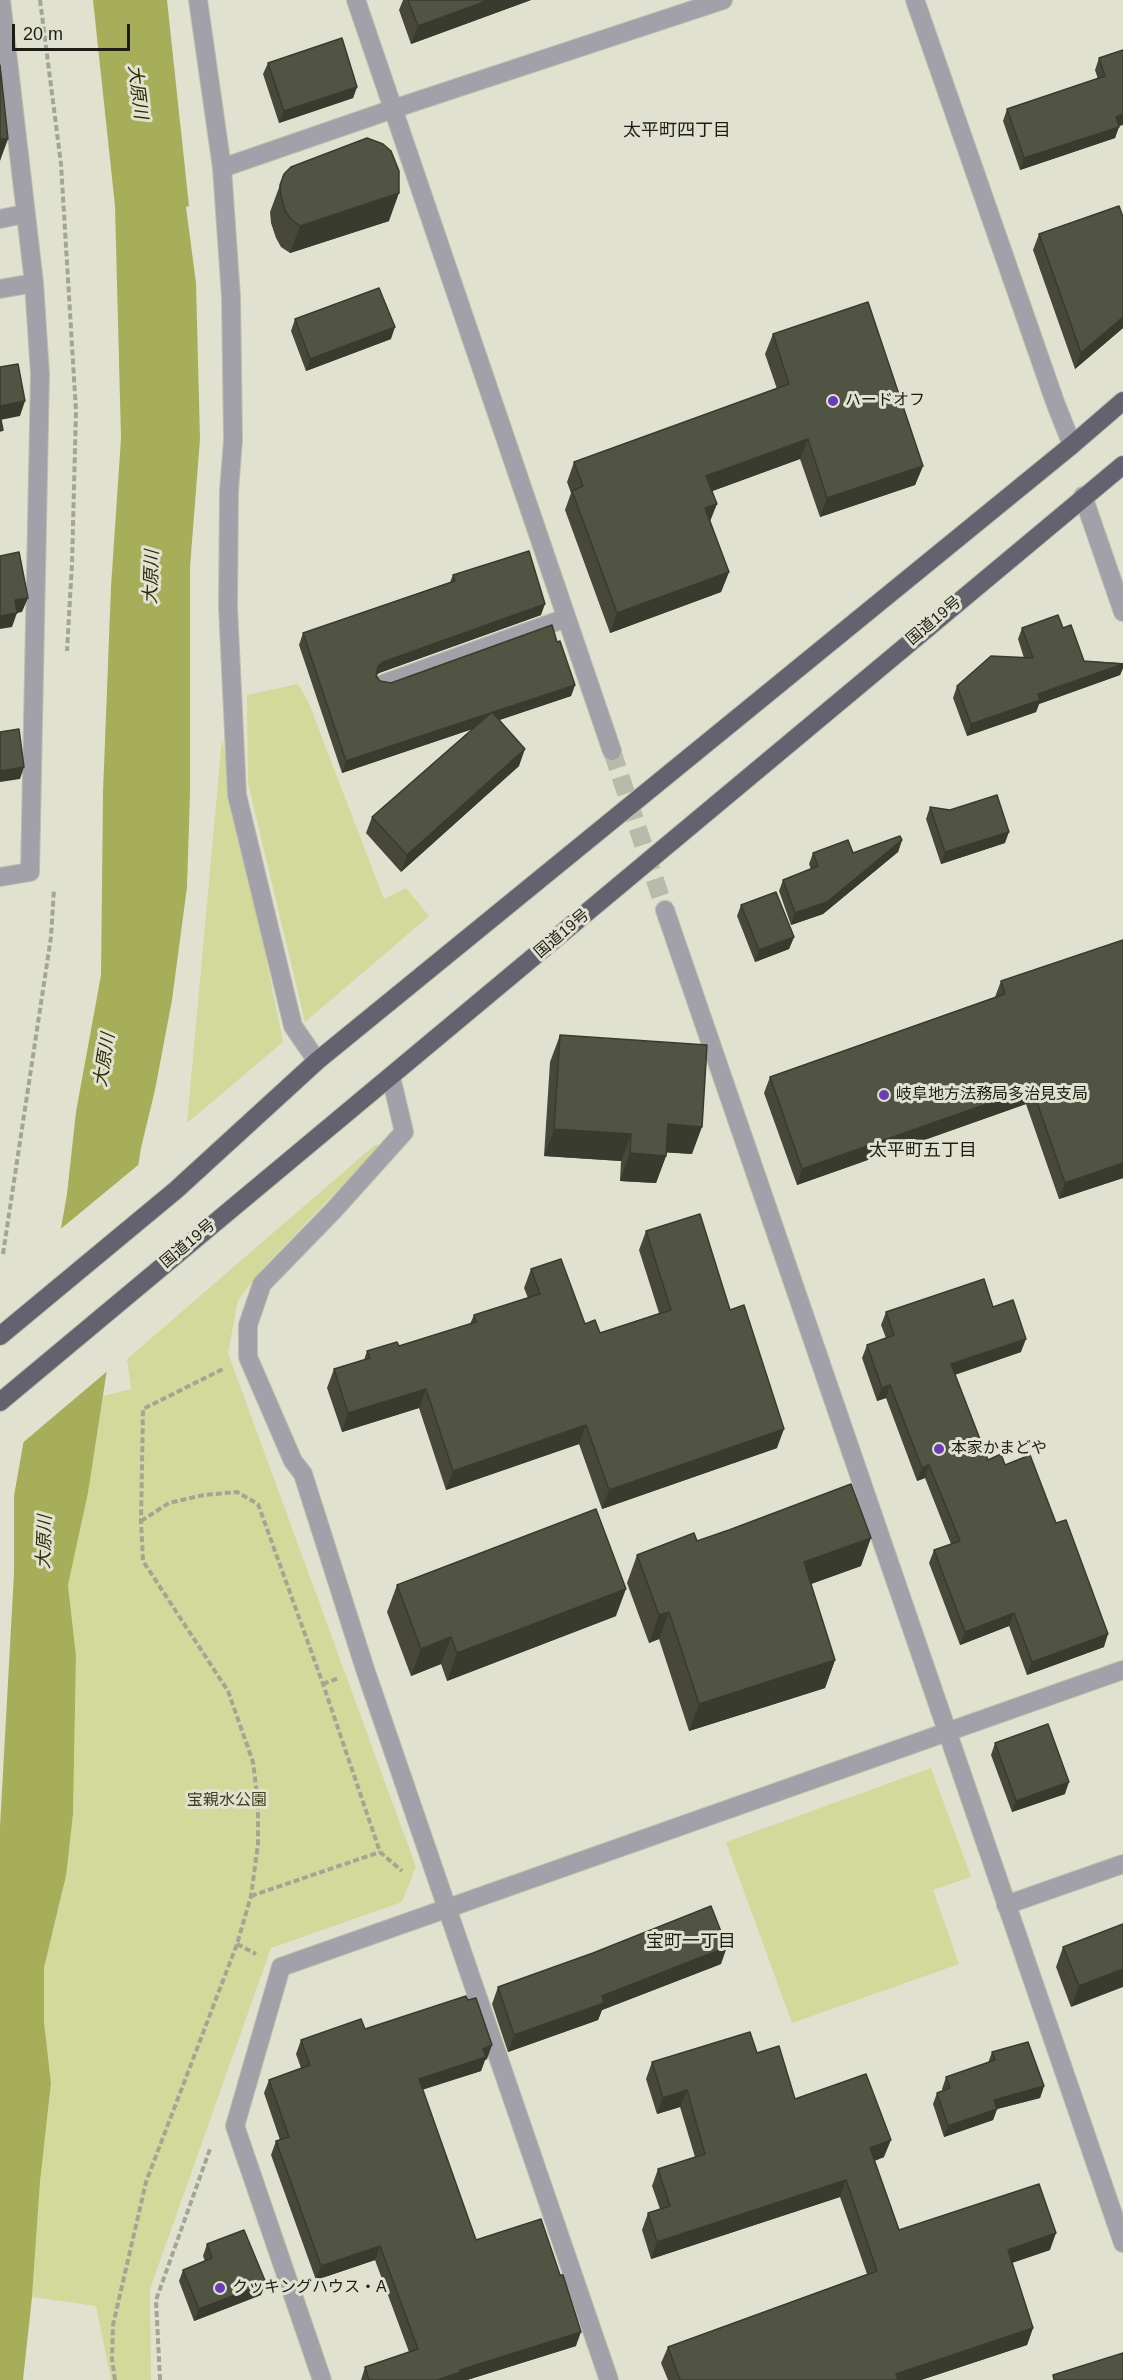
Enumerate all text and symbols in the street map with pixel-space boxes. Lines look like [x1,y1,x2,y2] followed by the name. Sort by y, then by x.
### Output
[15,12,134,50] scale bar
[23,24,63,44] text: 20 m
[123,64,151,120] water label: 大原川
[623,120,731,142] district label: 太平町四丁目
[845,391,925,411] place label: ハードオフ
[826,394,840,408] marker: ハードオフ
[140,550,164,604] water label: 大原川
[903,592,965,650] street label: 国道19号
[531,905,593,963] street label: 国道19号
[90,1032,120,1088] water label: 大原川
[896,1085,1088,1105] place label: 岐阜地方法務局多治見支局
[877,1088,891,1102] marker: 岐阜地方法務局多治見支局
[869,1140,977,1162] district label: 太平町五丁目
[157,1215,219,1273] street label: 国道19号
[951,1439,1047,1459] place label: 本家かまどや
[932,1442,946,1456] marker: 本家かまどや
[33,1515,57,1569] water label: 大原川
[187,1791,267,1811] park label: 宝親水公園
[646,1931,736,1953] district label: 宝町一丁目
[232,2278,387,2298] place label: クッキングハウス・A
[213,2281,227,2295] marker: クッキングハウス・A

